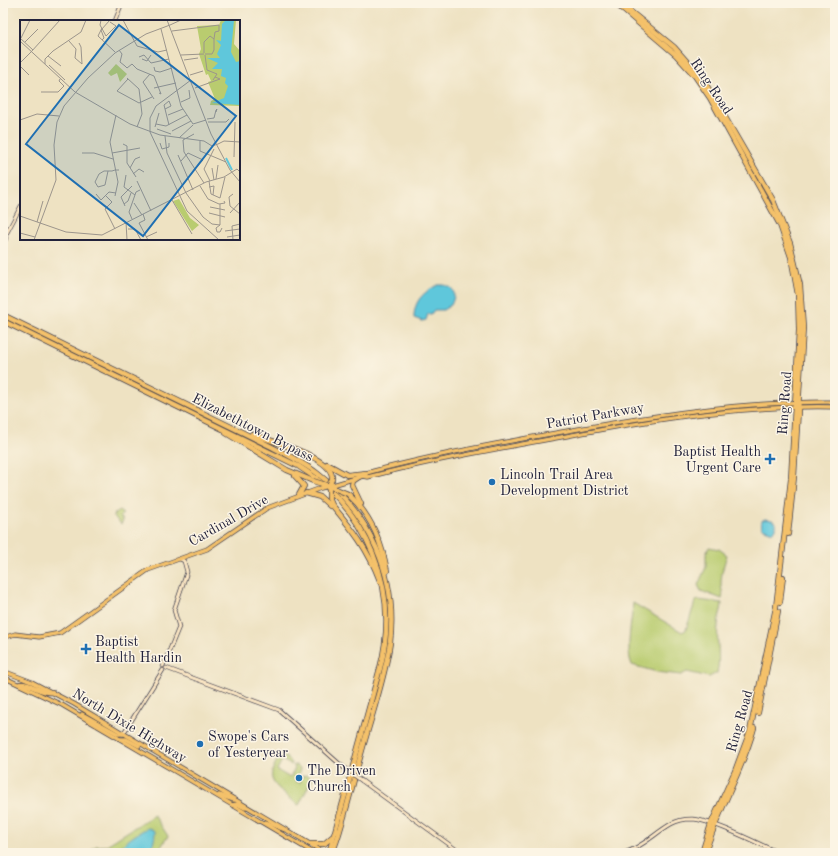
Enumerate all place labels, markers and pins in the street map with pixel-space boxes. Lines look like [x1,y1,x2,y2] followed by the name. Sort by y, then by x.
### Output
[673,445,761,475] place label: Baptist Health Urgent Care
[764,453,776,465] marker: Baptist Health Urgent Care
[500,468,629,498] place label: Lincoln Trail Area Development District
[487,477,497,487] marker: Lincoln Trail Area Development District
[95,635,182,665] place label: Baptist Health Hardin
[80,643,92,655] marker: Baptist Health Hardin
[208,730,289,760] place label: Swope's Cars of Yesteryear
[195,739,205,749] marker: Swope's Cars of Yesteryear
[307,764,377,794] place label: The Driven Church
[294,773,304,783] marker: The Driven Church

